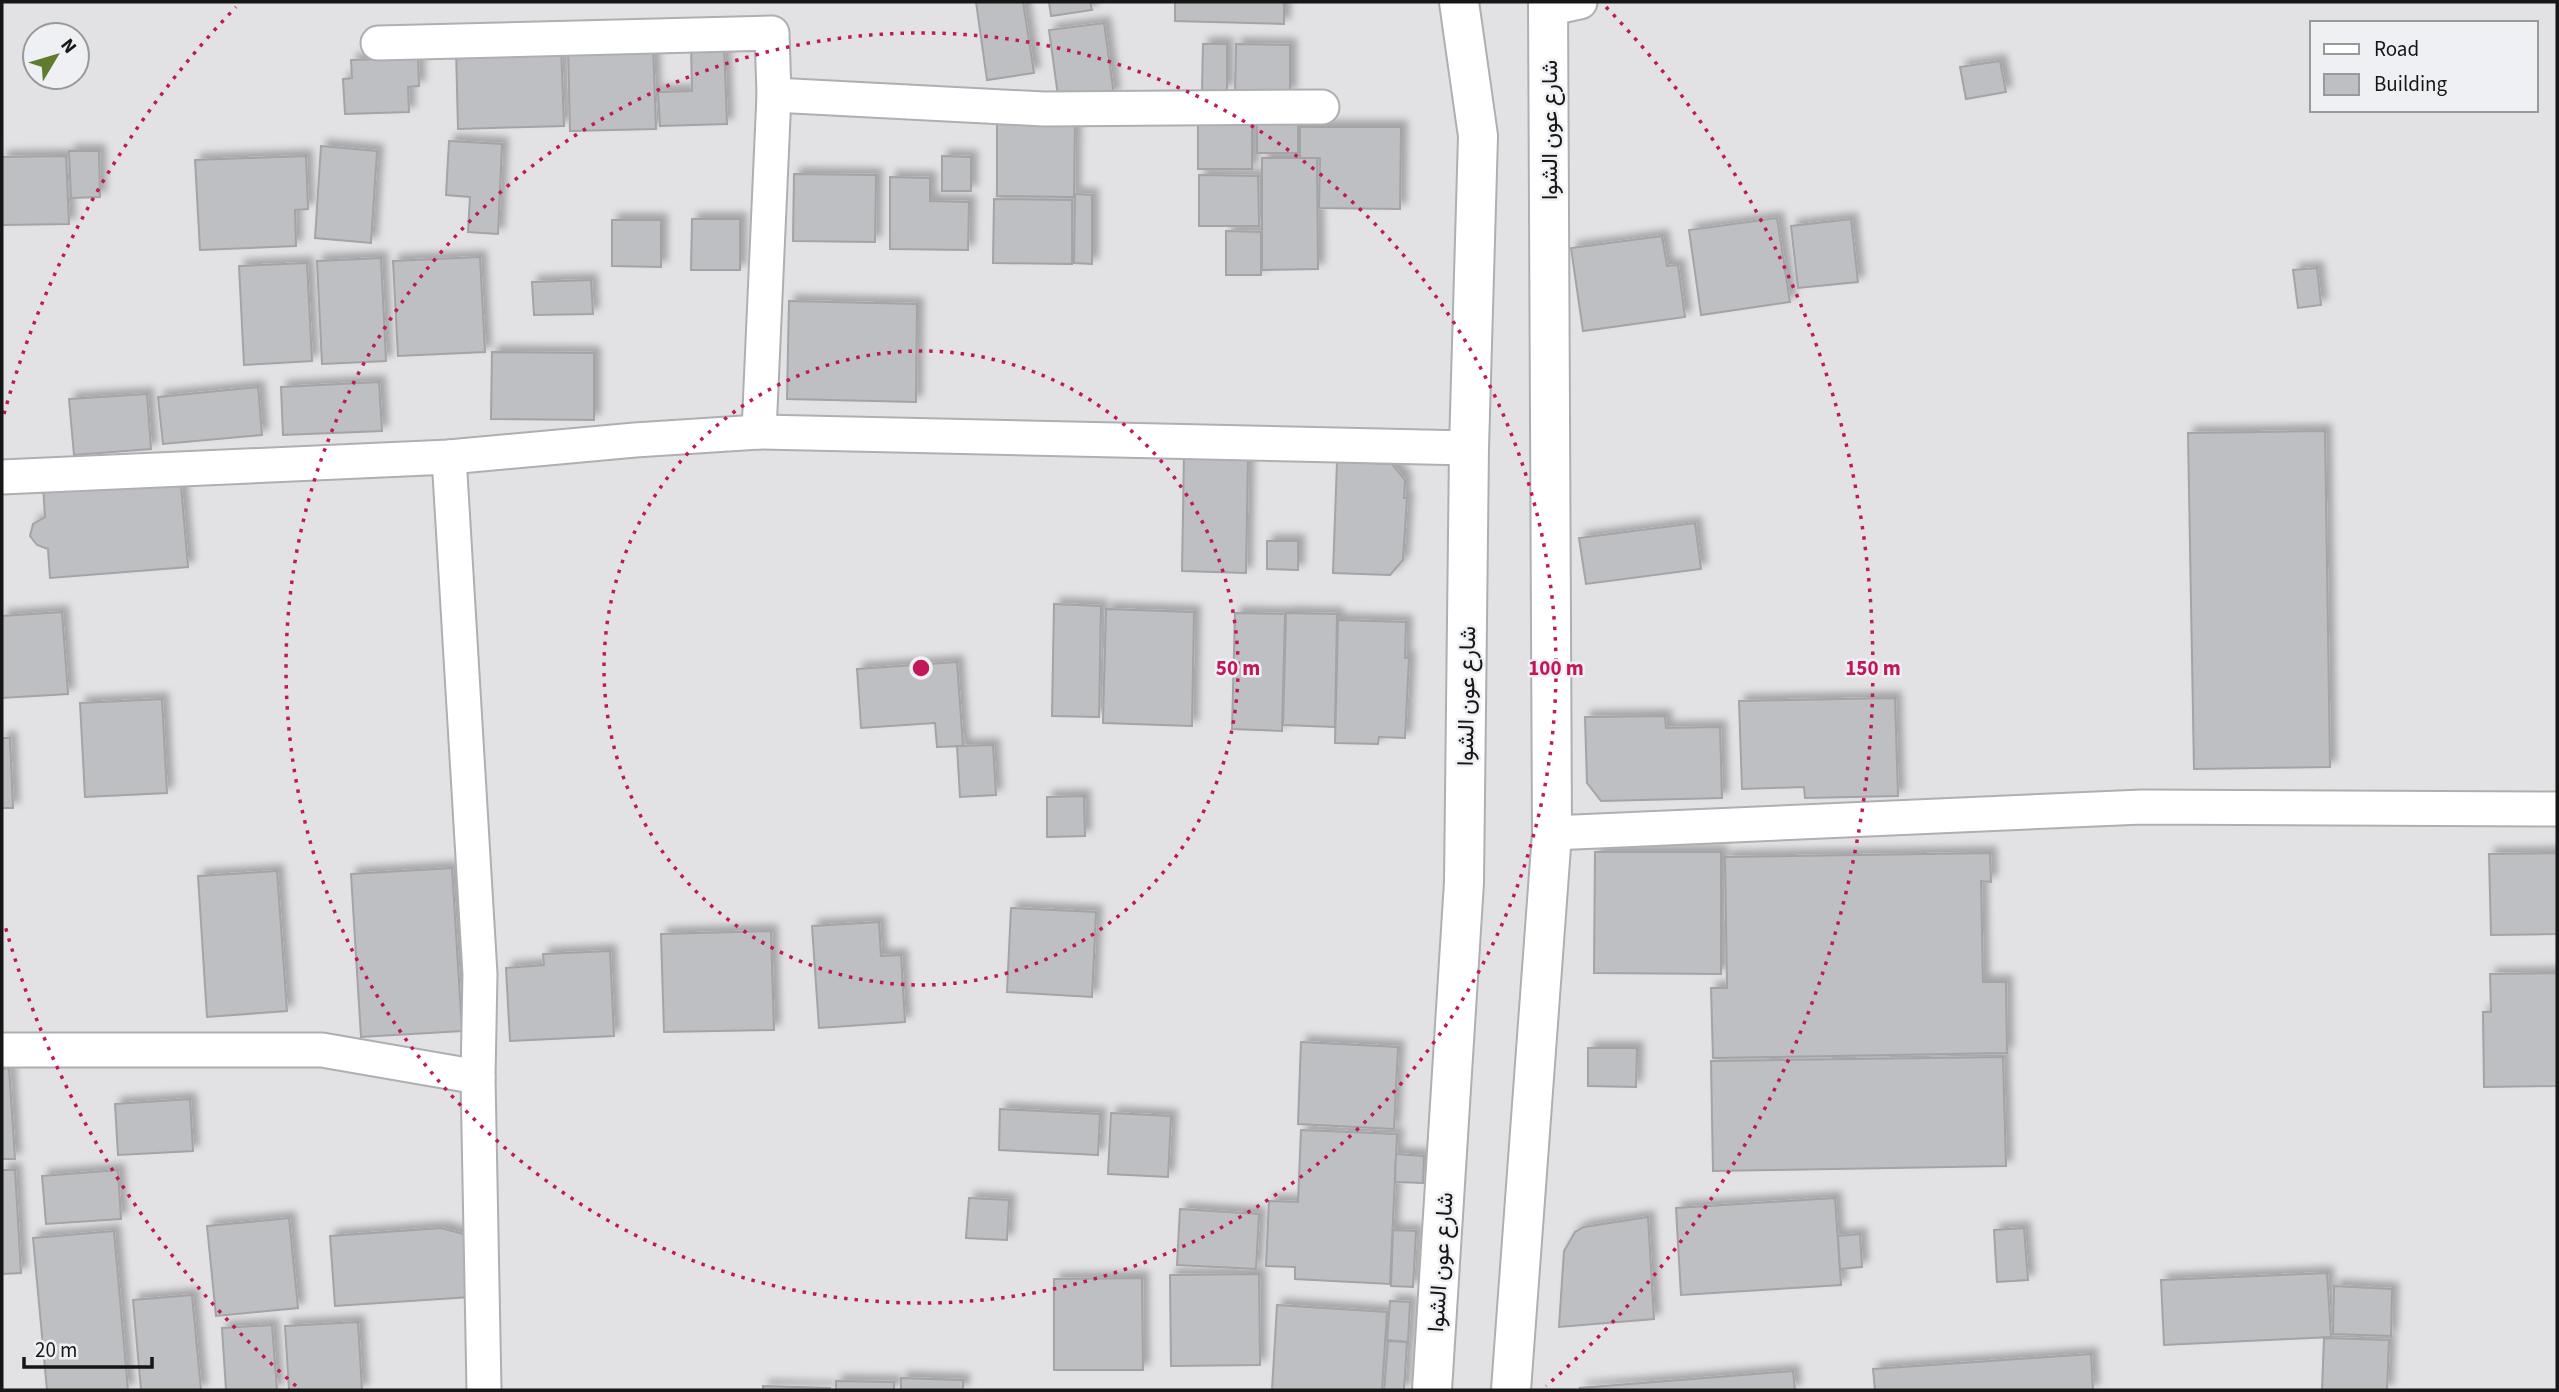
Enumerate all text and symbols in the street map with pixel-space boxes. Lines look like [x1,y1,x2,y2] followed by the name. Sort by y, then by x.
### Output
[21,21,91,91] north arrow
[2310,21,2538,112] legend
[54,33,83,60] text: N
[2374,34,2419,64] text: Road
[1533,60,1566,200] street label: شارع عون الشوا
[2374,69,2448,99] text: Building
[1449,626,1484,766] street label: شارع عون الشوا
[1216,653,1260,683] text: 50 m
[1528,653,1584,683] text: 100 m
[1845,653,1901,683] text: 150 m
[909,656,933,680] centre of rings
[1419,1191,1462,1333] street label: شارع عون الشوا
[24,1326,152,1370] scale bar
[35,1335,77,1365] text: 20 m

